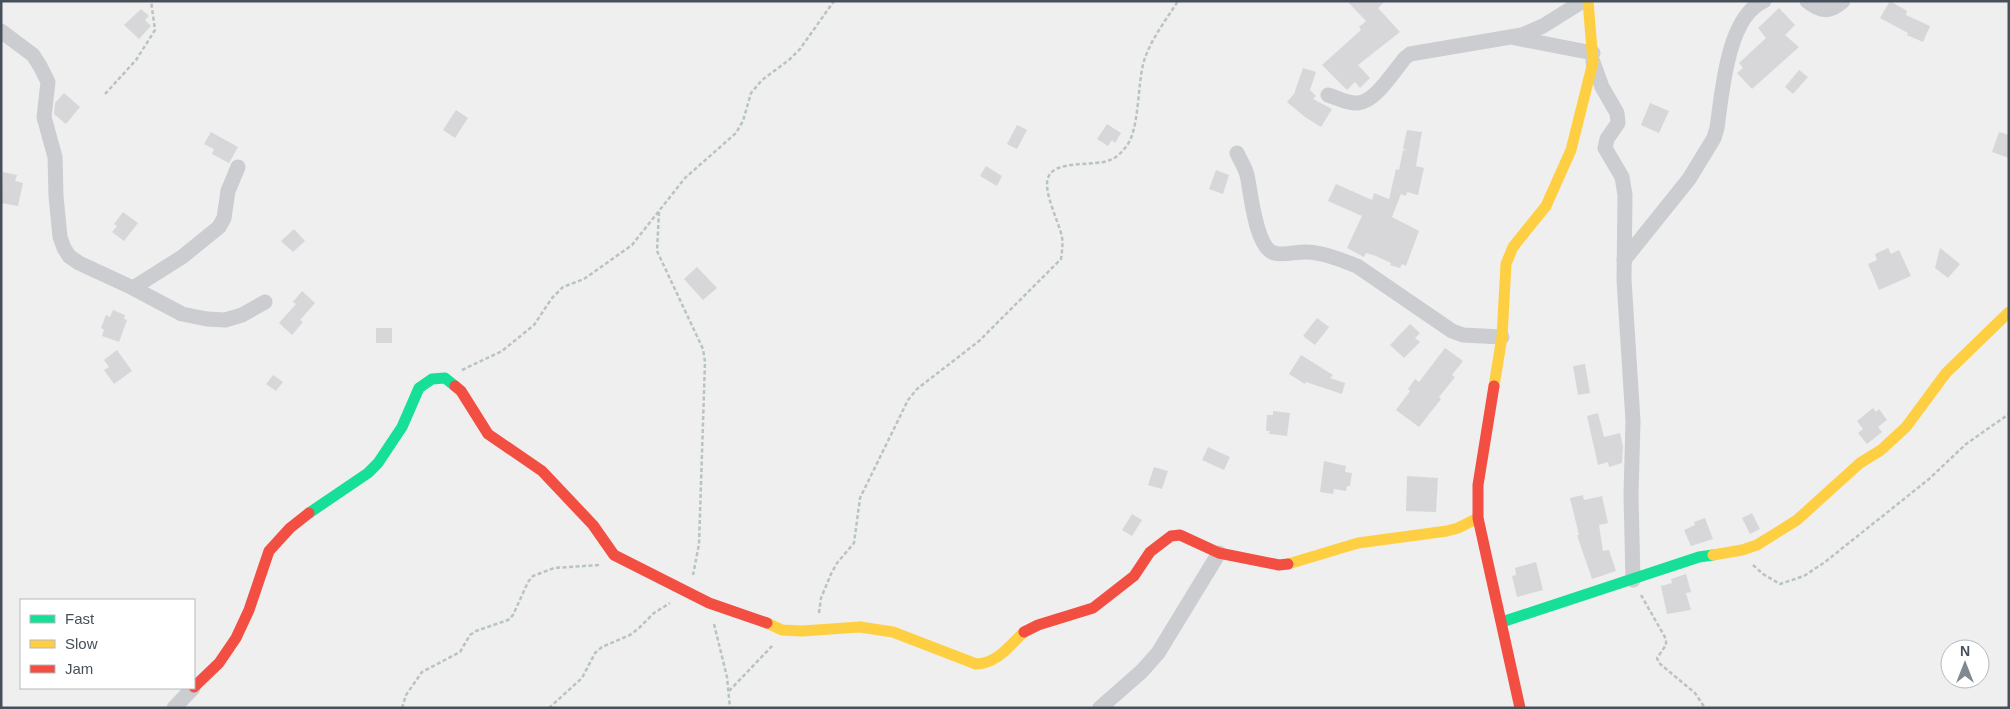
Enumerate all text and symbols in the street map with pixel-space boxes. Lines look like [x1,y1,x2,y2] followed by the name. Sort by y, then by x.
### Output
[20,599,195,689] legend
[65,610,95,627] text: Fast
[65,635,98,652] text: Slow
[1940,639,1990,689] north arrow
[1960,643,1970,659] text: N
[65,660,93,677] text: Jam

